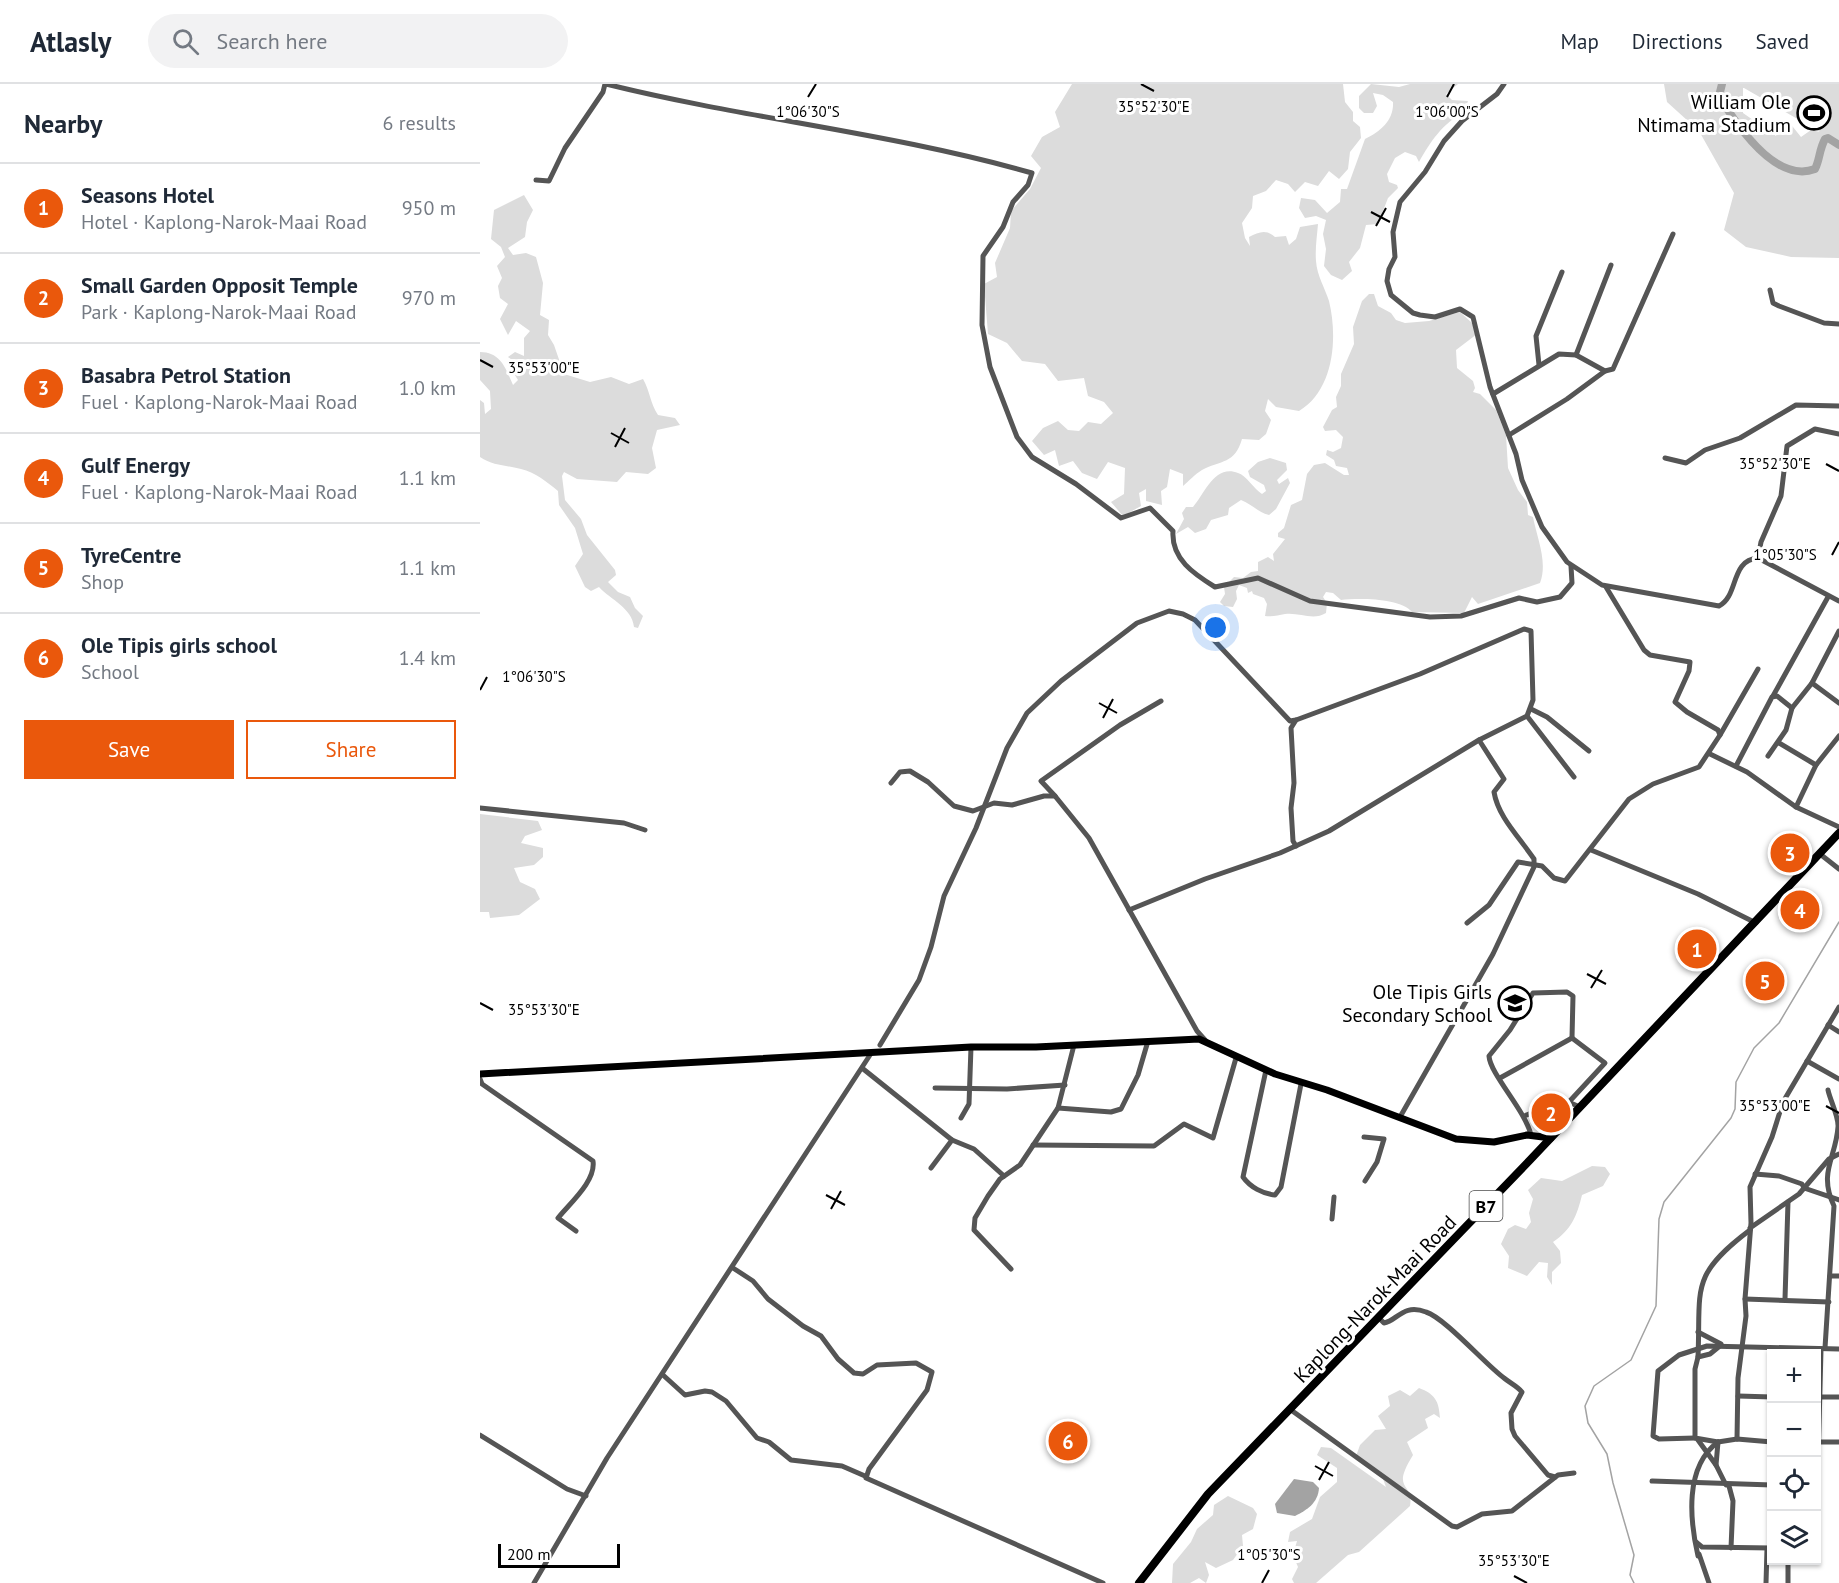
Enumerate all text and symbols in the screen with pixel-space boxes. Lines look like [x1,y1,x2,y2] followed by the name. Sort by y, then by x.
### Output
[148,14,568,68] search box
[30,23,112,60] text: Atlasly
[169,25,202,58] icon: search
[217,27,327,55] text: Search here
[1560,28,1599,55] text: Map
[1632,28,1723,55] text: Directions
[1756,28,1809,55] text: Saved
[1637,89,1791,138] place label: William Ole Ntimama Stadium
[1796,95,1832,131] sports icon: William Ole Ntimama Stadium
[1118,97,1190,116] text: 35°52'30"E
[776,102,840,121] text: 1°06'30"S
[1415,102,1479,121] text: 1°06'00"S
[24,107,102,140] text: Nearby
[383,110,456,136] text: 6 results
[81,181,214,209] text: Seasons Hotel
[38,195,49,221] text: 1
[402,195,456,221] text: 950 m
[81,209,367,235] text: Hotel · Kaplong-Narok-Maai Road
[81,271,358,299] text: Small Garden Opposit Temple
[38,285,49,311] text: 2
[402,285,456,311] text: 970 m
[81,299,356,325] text: Park · Kaplong-Narok-Maai Road
[508,358,580,377] text: 35°53'00"E
[81,361,291,389] text: Basabra Petrol Station
[38,375,49,401] text: 3
[399,375,456,401] text: 1.0 km
[81,389,357,415] text: Fuel · Kaplong-Narok-Maai Road
[81,451,190,479] text: Gulf Energy
[1739,454,1811,473] text: 35°52'30"E
[38,465,49,491] text: 4
[399,465,456,491] text: 1.1 km
[81,479,357,505] text: Fuel · Kaplong-Narok-Maai Road
[81,541,181,569] text: TyreCentre
[1753,545,1817,564] text: 1°05'30"S
[38,555,49,581] text: 5
[399,555,456,581] text: 1.1 km
[81,569,124,595] text: Shop
[1201,613,1230,642] your location
[81,631,277,659] text: Ole Tipis girls school
[38,645,49,671] text: 6
[399,645,456,671] text: 1.4 km
[81,659,139,685] text: School
[502,667,566,686] text: 1°06'30"S
[24,720,234,779] button: Save
[246,720,456,779] button: Share
[1770,830,1810,876] pin: 3
[1780,888,1820,932] pin: 4
[1678,926,1716,972] pin: 1
[1746,958,1784,1004] pin: 5
[1342,979,1492,1028] place label: Ole Tipis Girls Secondary School
[1497,985,1533,1021] school or university icon: Ole Tipis Girls Secondary School
[508,1000,580,1019] text: 35°53'30"E
[1532,1090,1570,1136] pin: 2
[1739,1096,1811,1115] text: 35°53'00"E
[1470,1191,1502,1221] road number: B7
[1288,1210,1462,1388] street label: Kaplong-Narok-Maai Road
[1767,1349,1821,1565] map controls
[1767,1349,1821,1403] button: +
[1767,1403,1821,1457] button: −
[1048,1418,1088,1464] pin: 6
[1767,1457,1821,1511] button: locate
[1767,1511,1821,1565] button: layers
[498,1541,620,1568] scale bar
[507,1544,550,1564] text: 200 m
[1237,1545,1301,1564] text: 1°05'30"S
[1478,1551,1550,1570] text: 35°53'30"E

